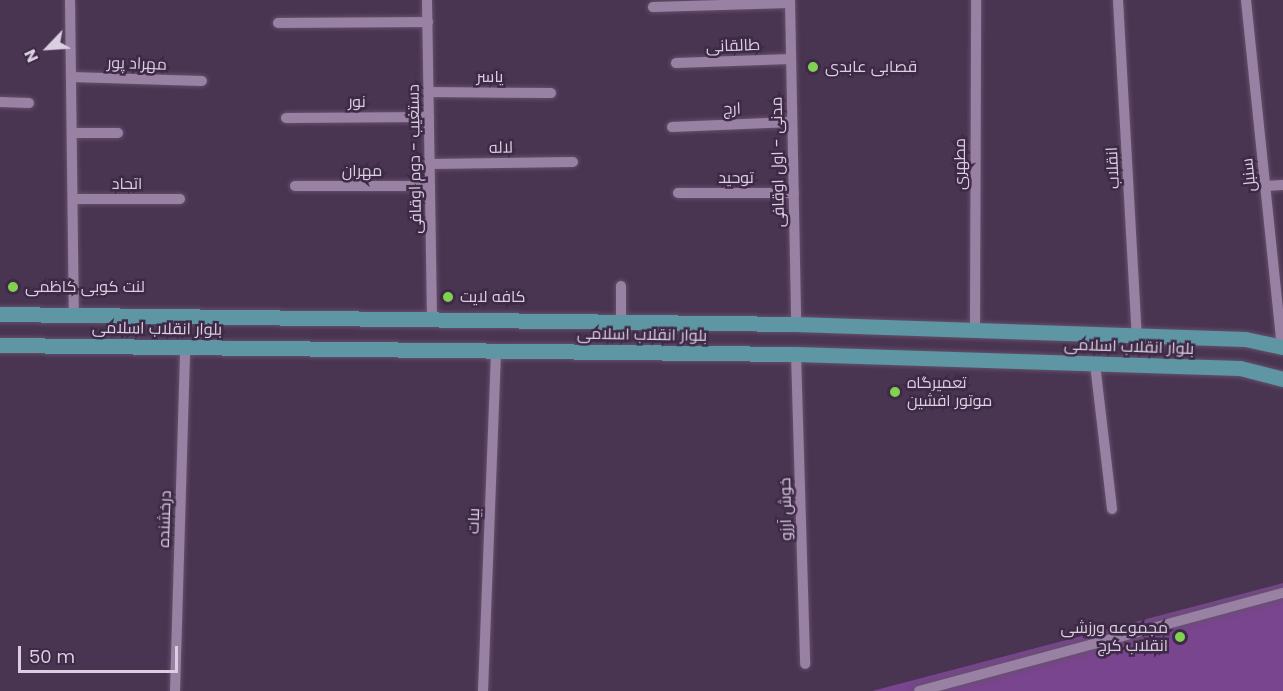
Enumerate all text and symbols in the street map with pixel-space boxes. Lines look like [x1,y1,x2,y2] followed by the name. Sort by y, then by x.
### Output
[18,18,78,78] north arrow
[705,35,761,57] street label: طالقانی
[18,46,44,66] text: N
[107,53,167,75] street label: مهراد پور
[825,57,917,77] place label: قصابی عابدی
[806,60,820,74] marker: قصابی عابدی
[477,67,503,87] street label: یاسر
[404,84,426,234] street label: دستغیب - دوم اوقافی
[348,92,366,112] street label: نور
[767,96,789,228] street label: مدنی - اول اوقافی
[723,99,741,119] street label: ارج
[489,138,513,158] street label: لاله
[950,138,970,190] street label: مطهری
[1102,146,1124,190] street label: انقلاب
[1238,157,1260,193] street label: سنبل
[342,161,382,181] street label: مهران
[718,168,754,188] street label: توحید
[112,174,142,194] street label: اتحاد
[25,277,145,297] place label: لنت کوبی کاظمی
[6,280,20,294] marker: لنت کوبی کاظمی
[460,287,526,307] place label: کافه لایت
[441,290,455,304] marker: کافه لایت
[92,318,222,340] street label: بلوار انقلاب اسلامی
[577,324,707,346] street label: بلوار انقلاب اسلامی
[1064,335,1194,359] street label: بلوار انقلاب اسلامی
[907,373,992,411] place label: تعمیرگاه موتور افشین
[888,385,902,399] marker: تعمیرگاه موتور افشین
[776,477,796,541] street label: خوش آرزو
[154,490,176,548] street label: درخشنده
[464,508,484,534] street label: بیات
[1061,618,1168,656] place label: مجموعه ورزشی انقلاب کرج
[1173,630,1187,644] marker: مجموعه ورزشی انقلاب کرج
[21,634,182,672] scale bar
[29,644,75,669] text: 50 m

